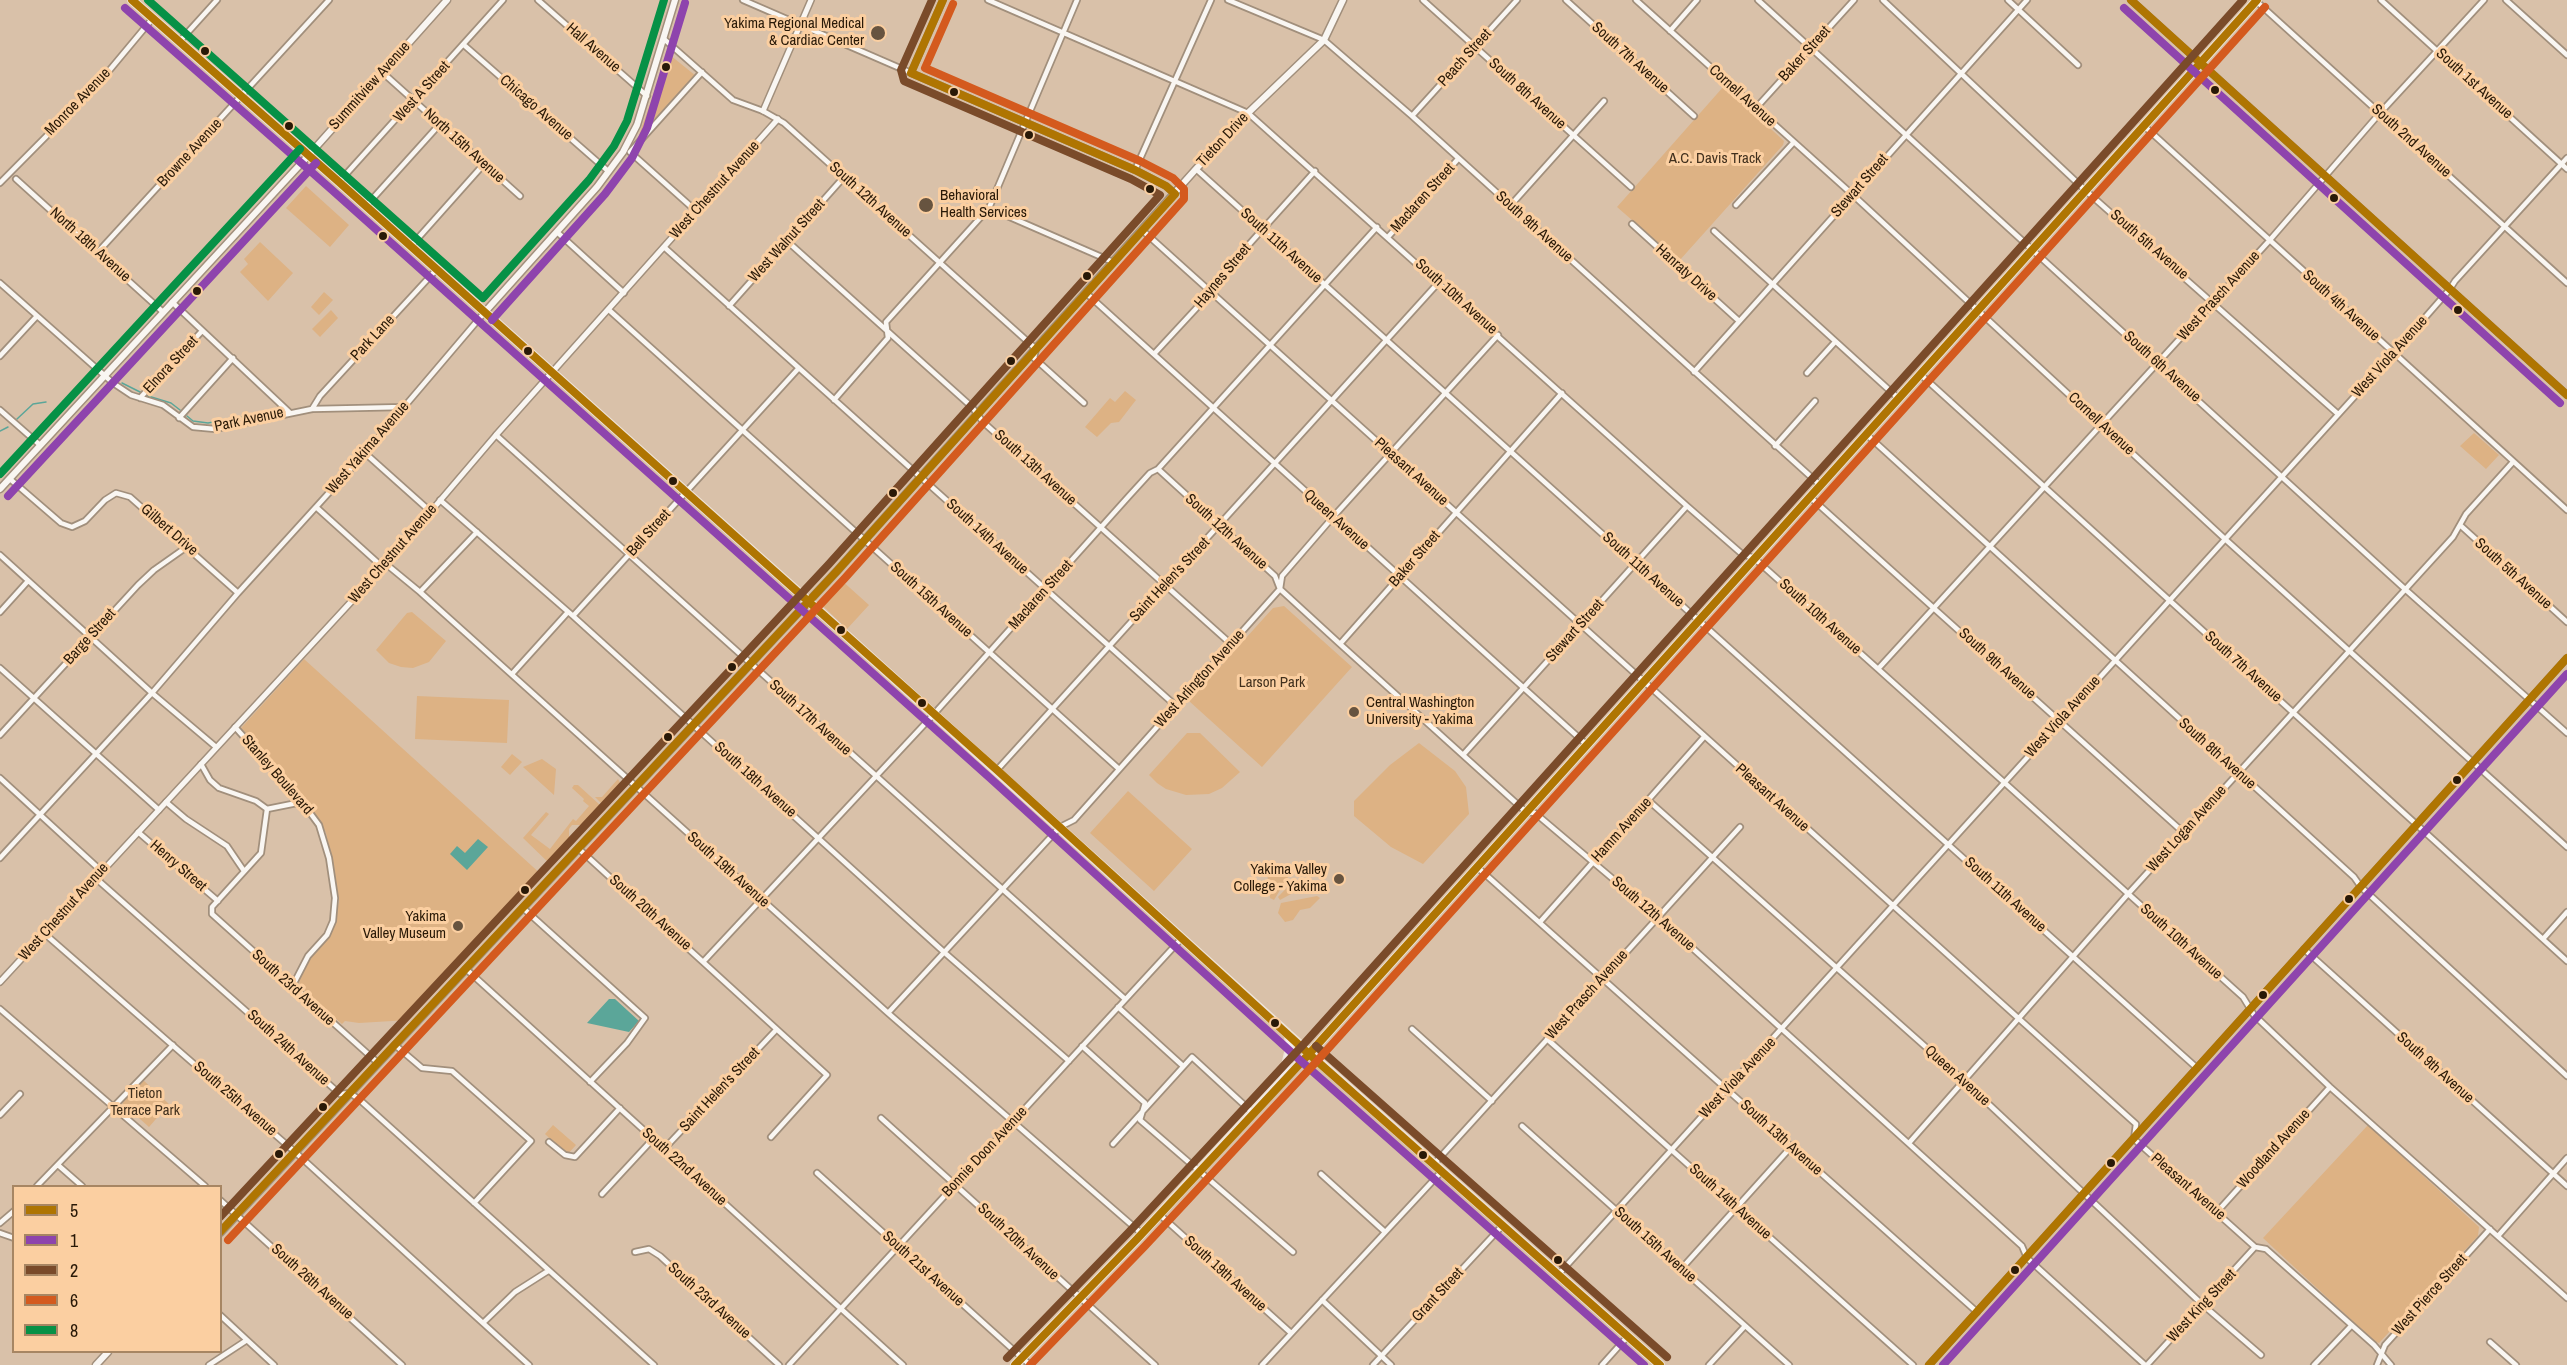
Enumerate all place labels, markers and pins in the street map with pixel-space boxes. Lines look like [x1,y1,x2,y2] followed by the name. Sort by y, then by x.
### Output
[724,15,864,50] place label: Yakima Regional Medical & Cardiac Center
[869,24,887,42] marker: Yakima Regional Medical & Cardiac Center
[199,45,211,57] unlabelled marker
[660,61,672,73] unlabelled marker
[2209,84,2221,96] unlabelled marker
[948,86,960,98] unlabelled marker
[283,120,295,132] unlabelled marker
[1023,129,1035,141] unlabelled marker
[1144,183,1156,195] unlabelled marker
[940,187,1027,222] place label: Behavioral Health Services
[2328,192,2340,204] unlabelled marker
[917,196,935,214] marker: Behavioral Health Services
[377,230,389,242] unlabelled marker
[1081,270,1093,282] unlabelled marker
[191,285,203,297] unlabelled marker
[2452,304,2464,316] unlabelled marker
[522,345,534,357] unlabelled marker
[1005,355,1017,367] unlabelled marker
[667,475,679,487] unlabelled marker
[887,487,899,499] unlabelled marker
[835,624,847,636] unlabelled marker
[726,661,738,673] unlabelled marker
[1366,694,1474,729] place label: Central Washington University - Yakima
[916,697,928,709] unlabelled marker
[1347,705,1361,719] marker: Central Washington University - Yakima
[662,731,674,743] unlabelled marker
[2451,774,2463,786] unlabelled marker
[1234,861,1327,896] place label: Yakima Valley College - Yakima
[1332,872,1346,886] marker: Yakima Valley College - Yakima
[519,884,531,896] unlabelled marker
[2343,893,2355,905] unlabelled marker
[363,908,446,943] place label: Yakima Valley Museum
[451,919,465,933] marker: Yakima Valley Museum
[2257,989,2269,1001] unlabelled marker
[1269,1017,1281,1029] unlabelled marker
[317,1101,329,1113] unlabelled marker
[273,1148,285,1160] unlabelled marker
[1417,1149,1429,1161] unlabelled marker
[2105,1157,2117,1169] unlabelled marker
[1552,1254,1564,1266] unlabelled marker
[2009,1264,2021,1276] unlabelled marker

